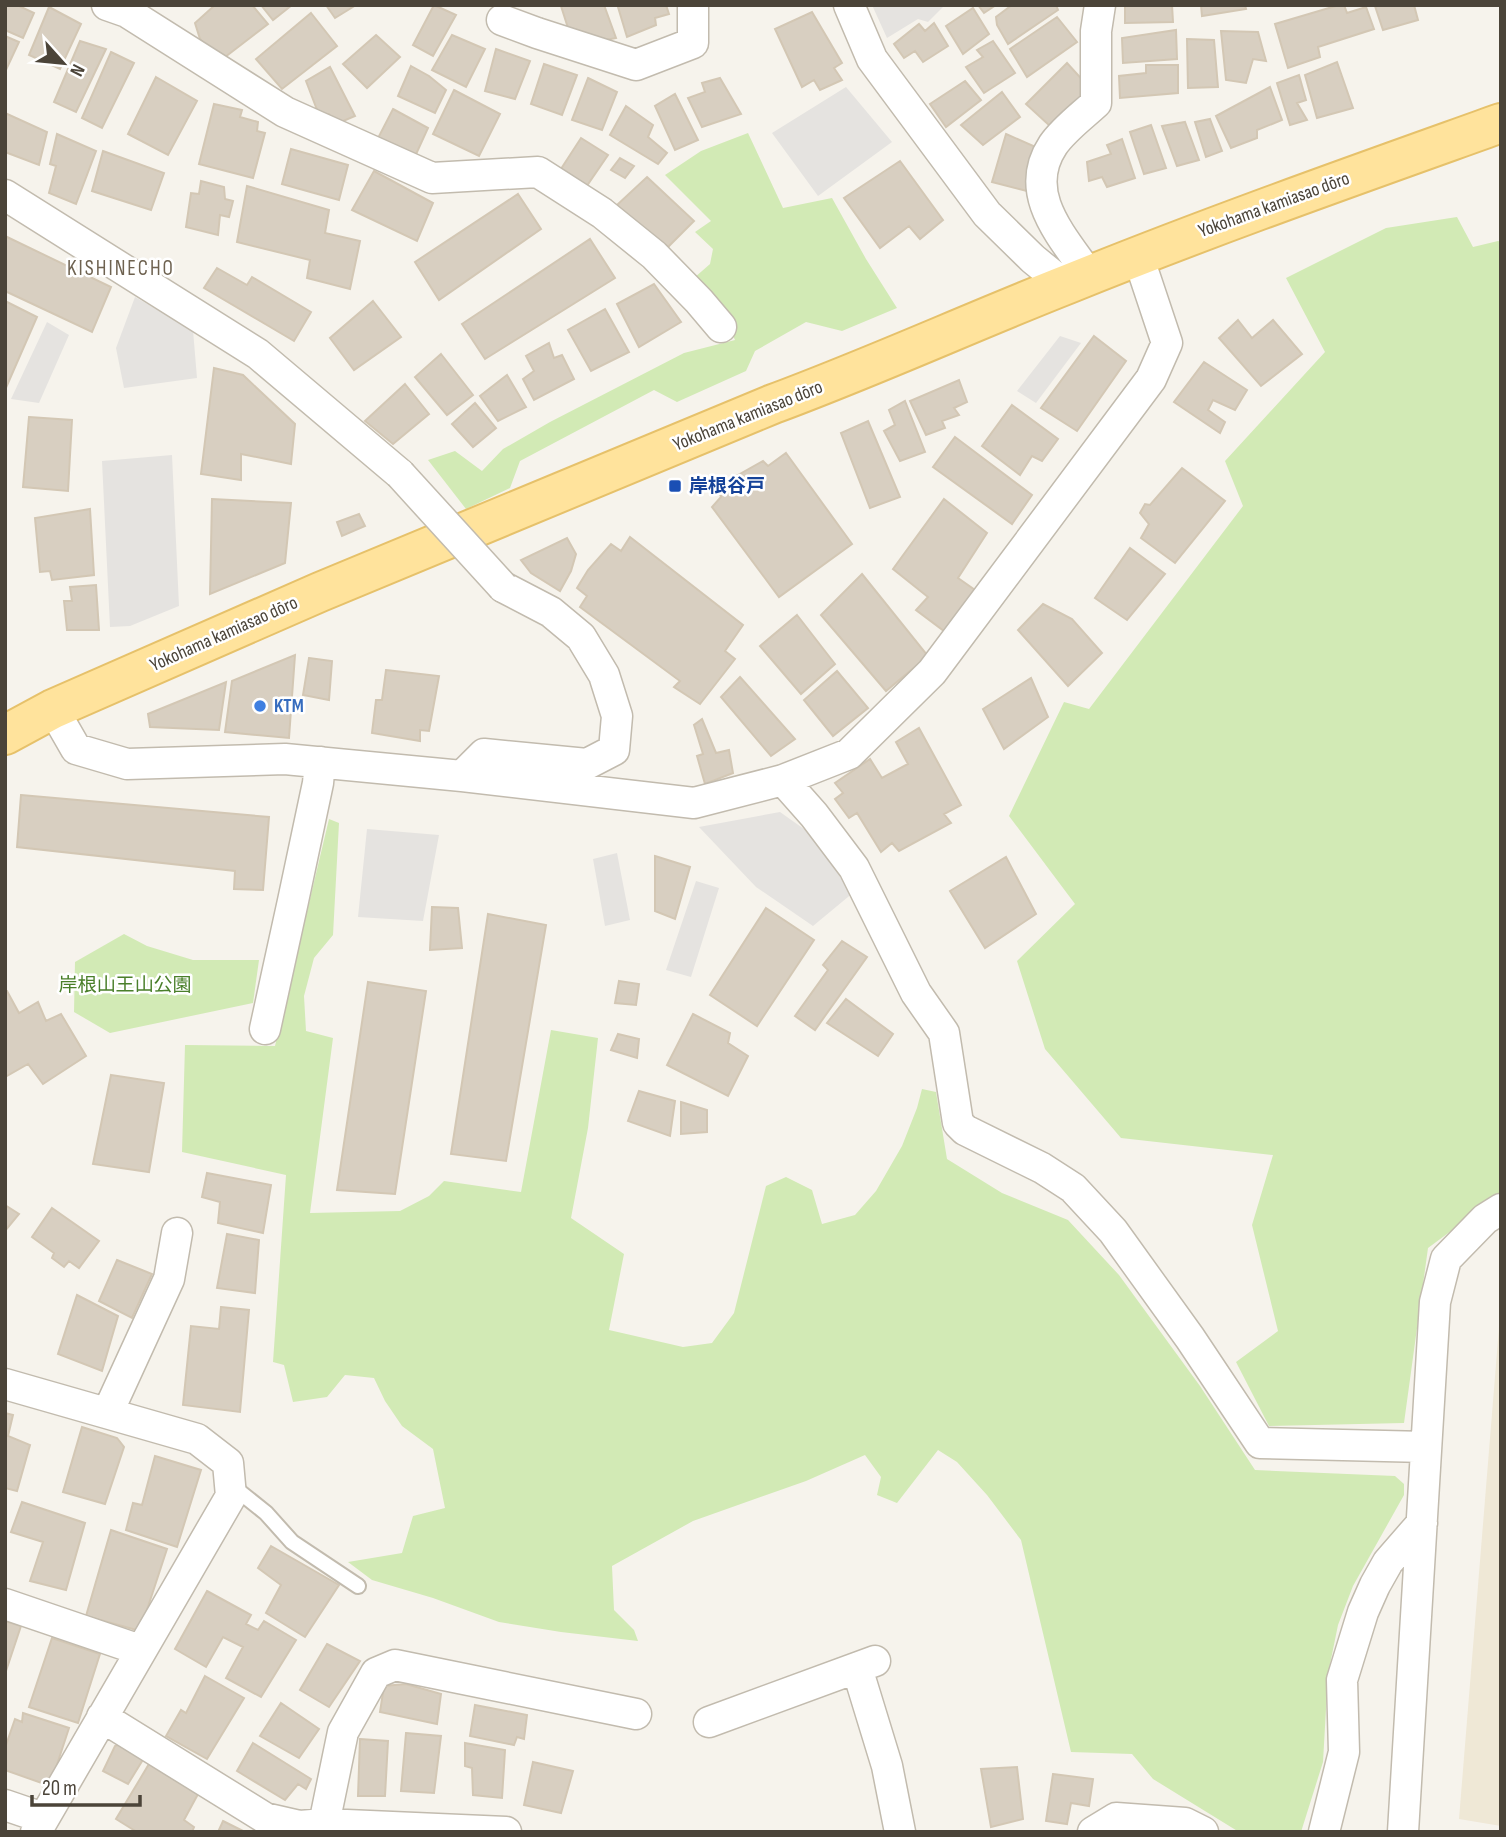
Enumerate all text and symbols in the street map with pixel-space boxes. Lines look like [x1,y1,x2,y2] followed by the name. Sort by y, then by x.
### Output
[28,28,98,98] north arrow
[64,60,89,80] text: N
[1195,167,1353,243] street label: Yokohama kamiasao dōro
[67,256,175,281] district label: KISHINECHO
[670,376,826,456] street label: Yokohama kamiasao dōro
[689,475,765,498] place label: 岸根谷戸
[667,478,683,494] marker: 岸根谷戸
[147,591,301,677] street label: Yokohama kamiasao dōro
[274,695,304,718] place label: KTM
[252,698,268,714] marker: KTM
[58,974,192,997] park label: 岸根山王山公園
[32,1764,140,1808] scale bar
[42,1776,77,1801] text: 20 m

